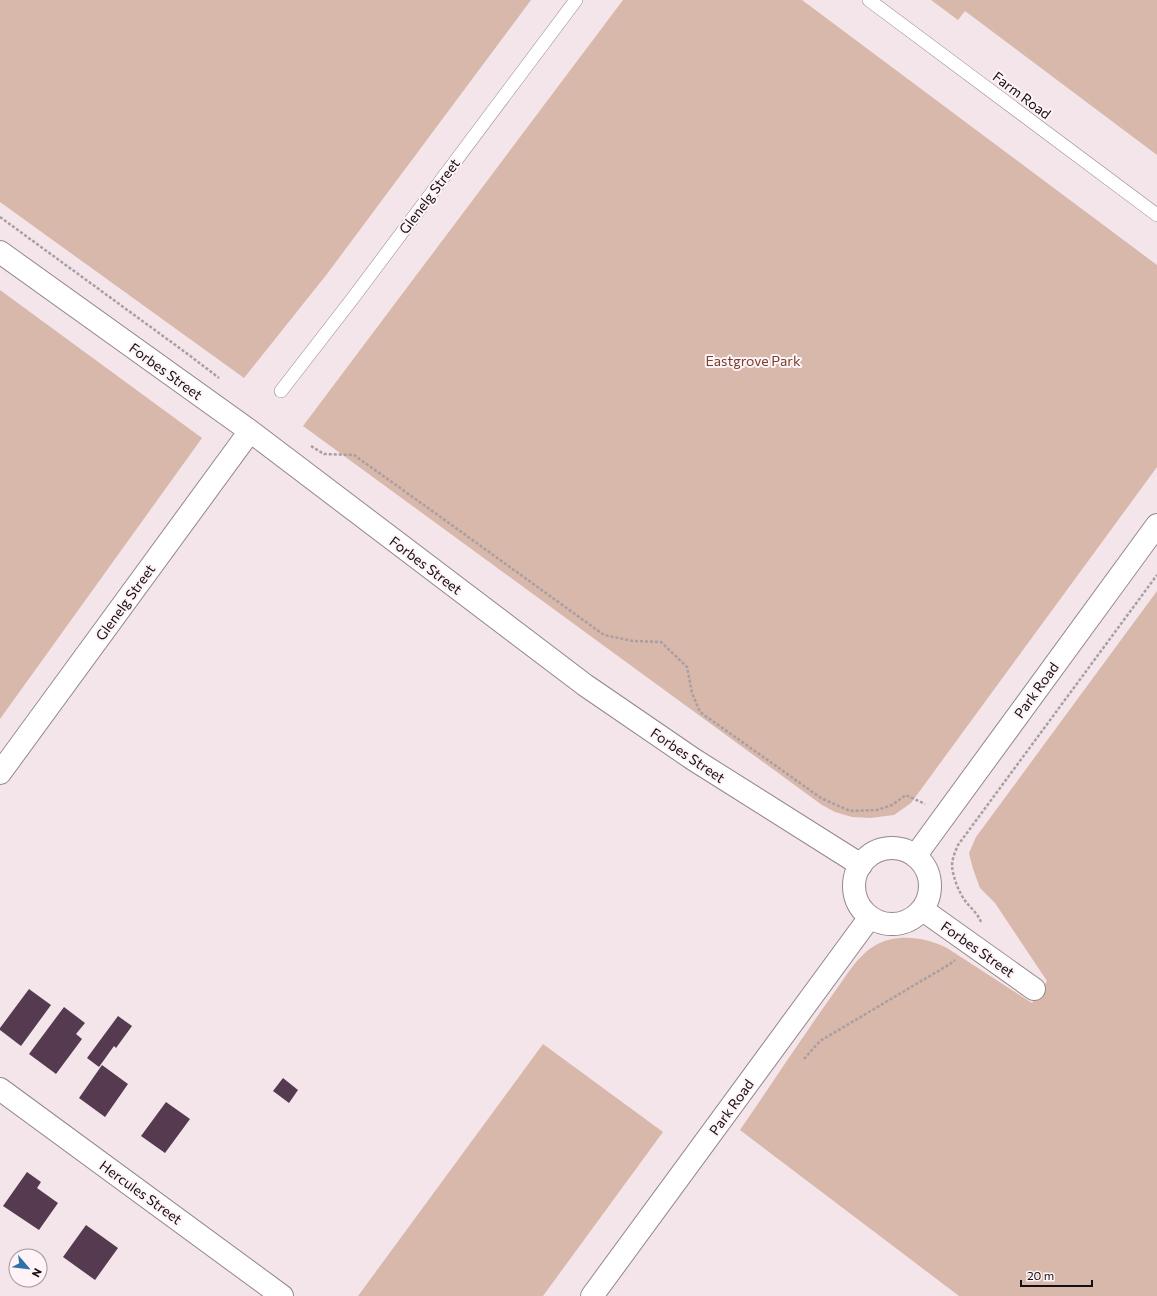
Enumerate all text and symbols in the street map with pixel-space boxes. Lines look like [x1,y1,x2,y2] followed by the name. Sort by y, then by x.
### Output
[990,68,1054,122] street label: Farm Road
[395,155,463,237] street label: Glenelg Street
[126,339,206,403] street label: Forbes Street
[705,352,801,369] park label: Eastgrove Park
[387,532,466,598] street label: Forbes Street
[92,560,158,643] street label: Glenelg Street
[1010,659,1062,721] street label: Park Road
[648,724,729,786] street label: Forbes Street
[938,917,1018,981] street label: Forbes Street
[705,1076,757,1138] street label: Park Road
[97,1156,186,1228] street label: Hercules Street
[8,1248,48,1288] north arrow
[1021,1262,1092,1288] scale bar
[30,1266,45,1280] text: N
[1027,1268,1054,1282] text: 20 m

